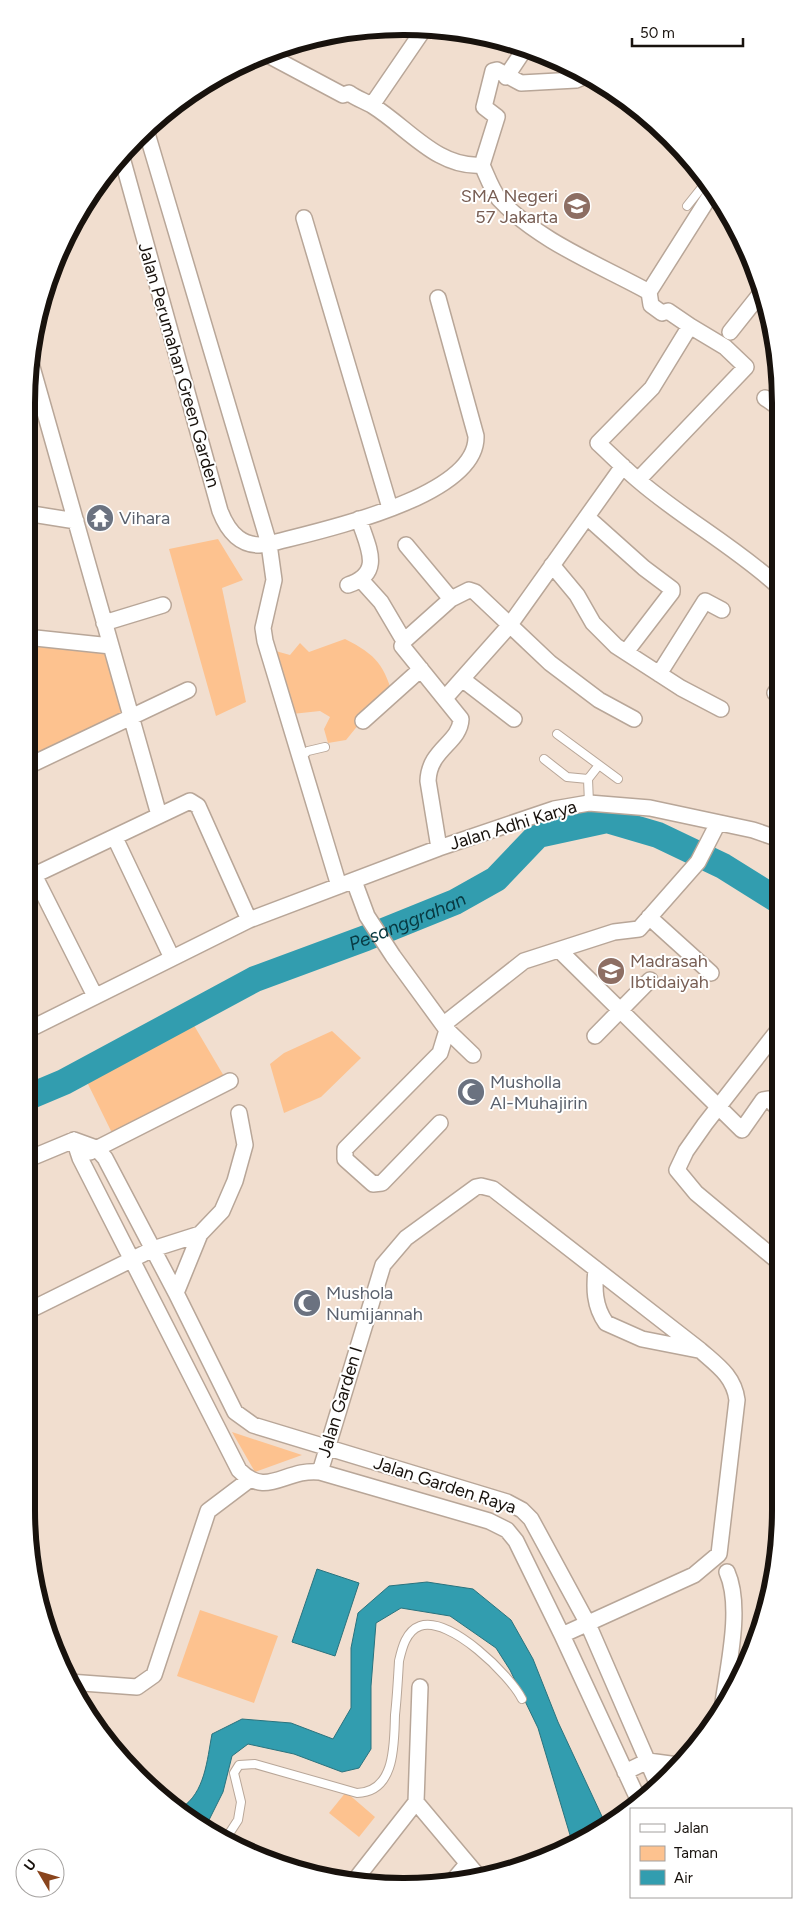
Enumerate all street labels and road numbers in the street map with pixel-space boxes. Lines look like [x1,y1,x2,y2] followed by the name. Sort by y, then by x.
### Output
[133,240,225,490] street label: Jalan Perumahan Green Garden
[447,795,579,855] street label: Jalan Adhi Karya
[313,1344,367,1460] street label: Jalan Garden I
[371,1452,519,1518] street label: Jalan Garden Raya

